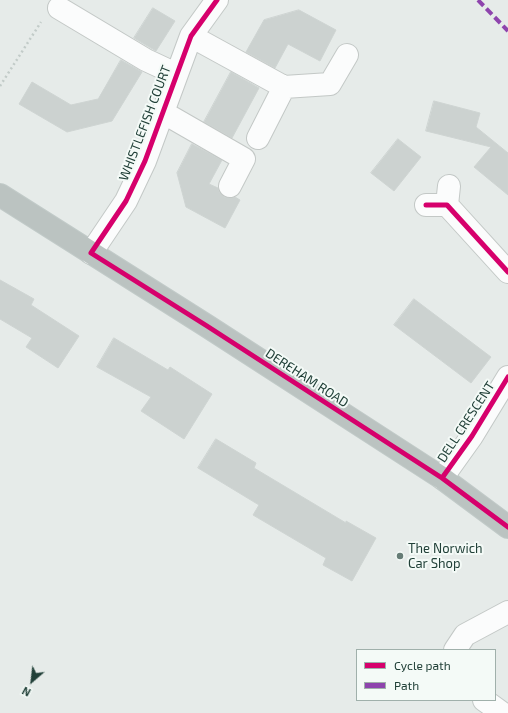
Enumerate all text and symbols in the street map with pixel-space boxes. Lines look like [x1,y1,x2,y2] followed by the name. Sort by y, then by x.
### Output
[116,63,174,183] street label: WHISTLEFISH COURT
[263,345,351,411] street label: DEREHAM ROAD
[434,379,498,465] street label: DELL CRESCENT
[408,541,483,572] place label: The Norwich Car Shop
[395,551,405,561] marker: The Norwich Car Shop
[356,649,496,701] legend
[394,658,451,672] text: Cycle path
[12,661,52,701] north arrow
[394,678,419,692] text: Path
[20,684,33,700] text: N

